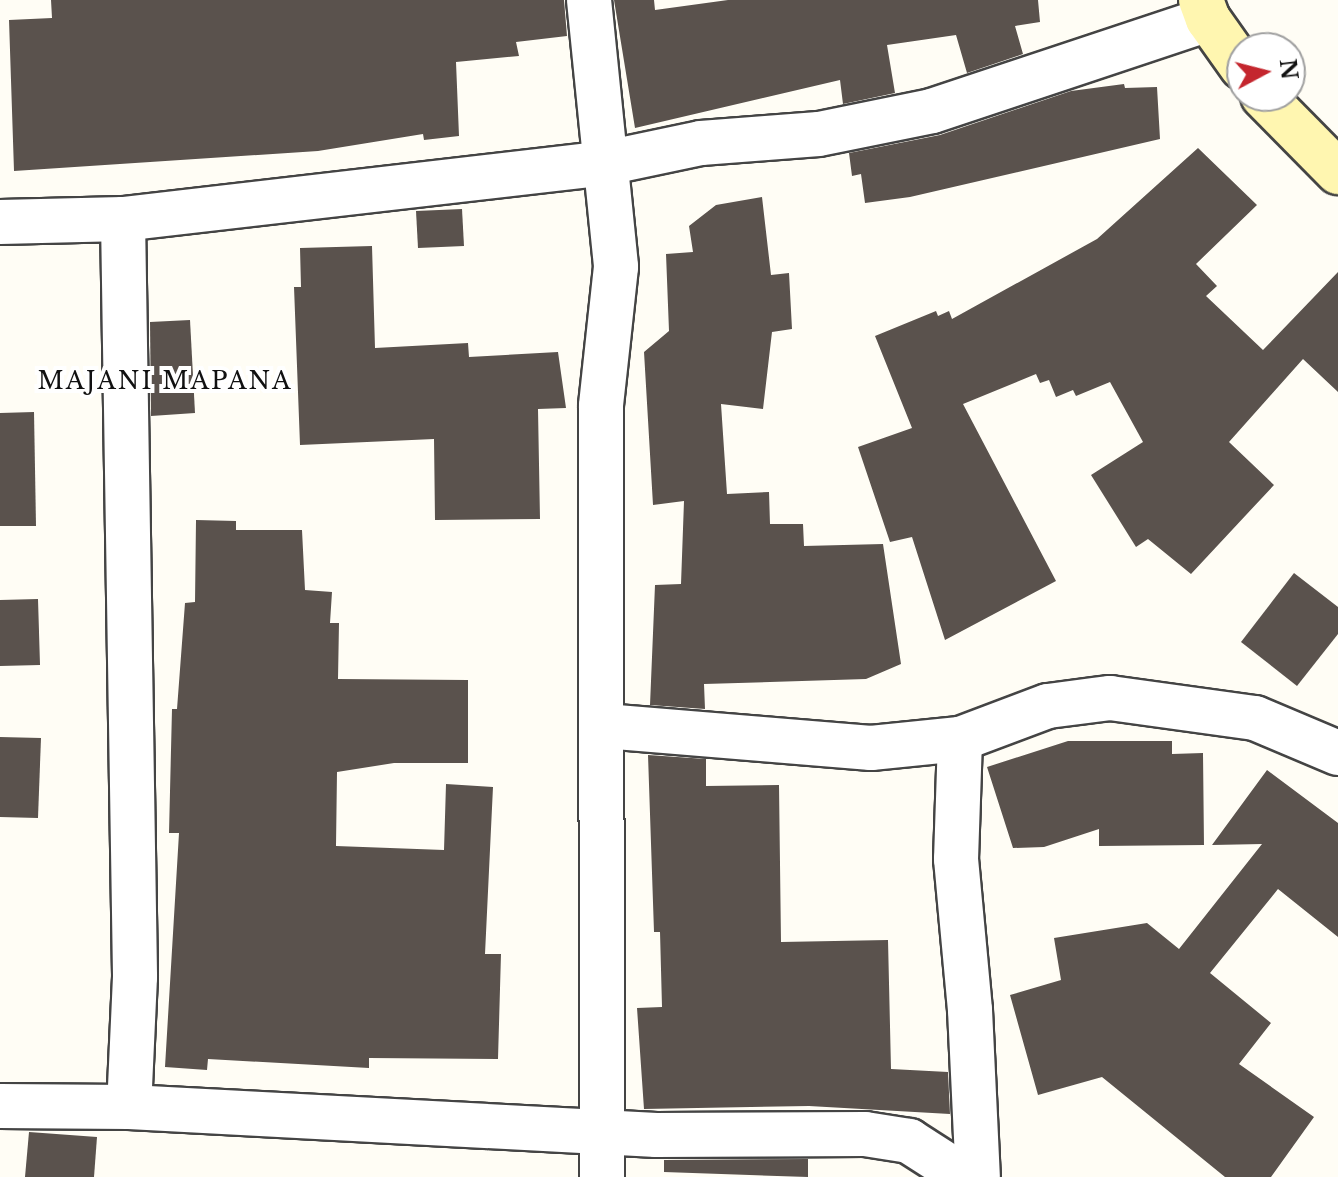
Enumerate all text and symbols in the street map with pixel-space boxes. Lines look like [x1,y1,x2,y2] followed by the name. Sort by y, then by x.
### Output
[1226,32,1306,112] north arrow
[1274,57,1303,81] text: N
[38,367,292,395] district label: MAJANI MAPANA

